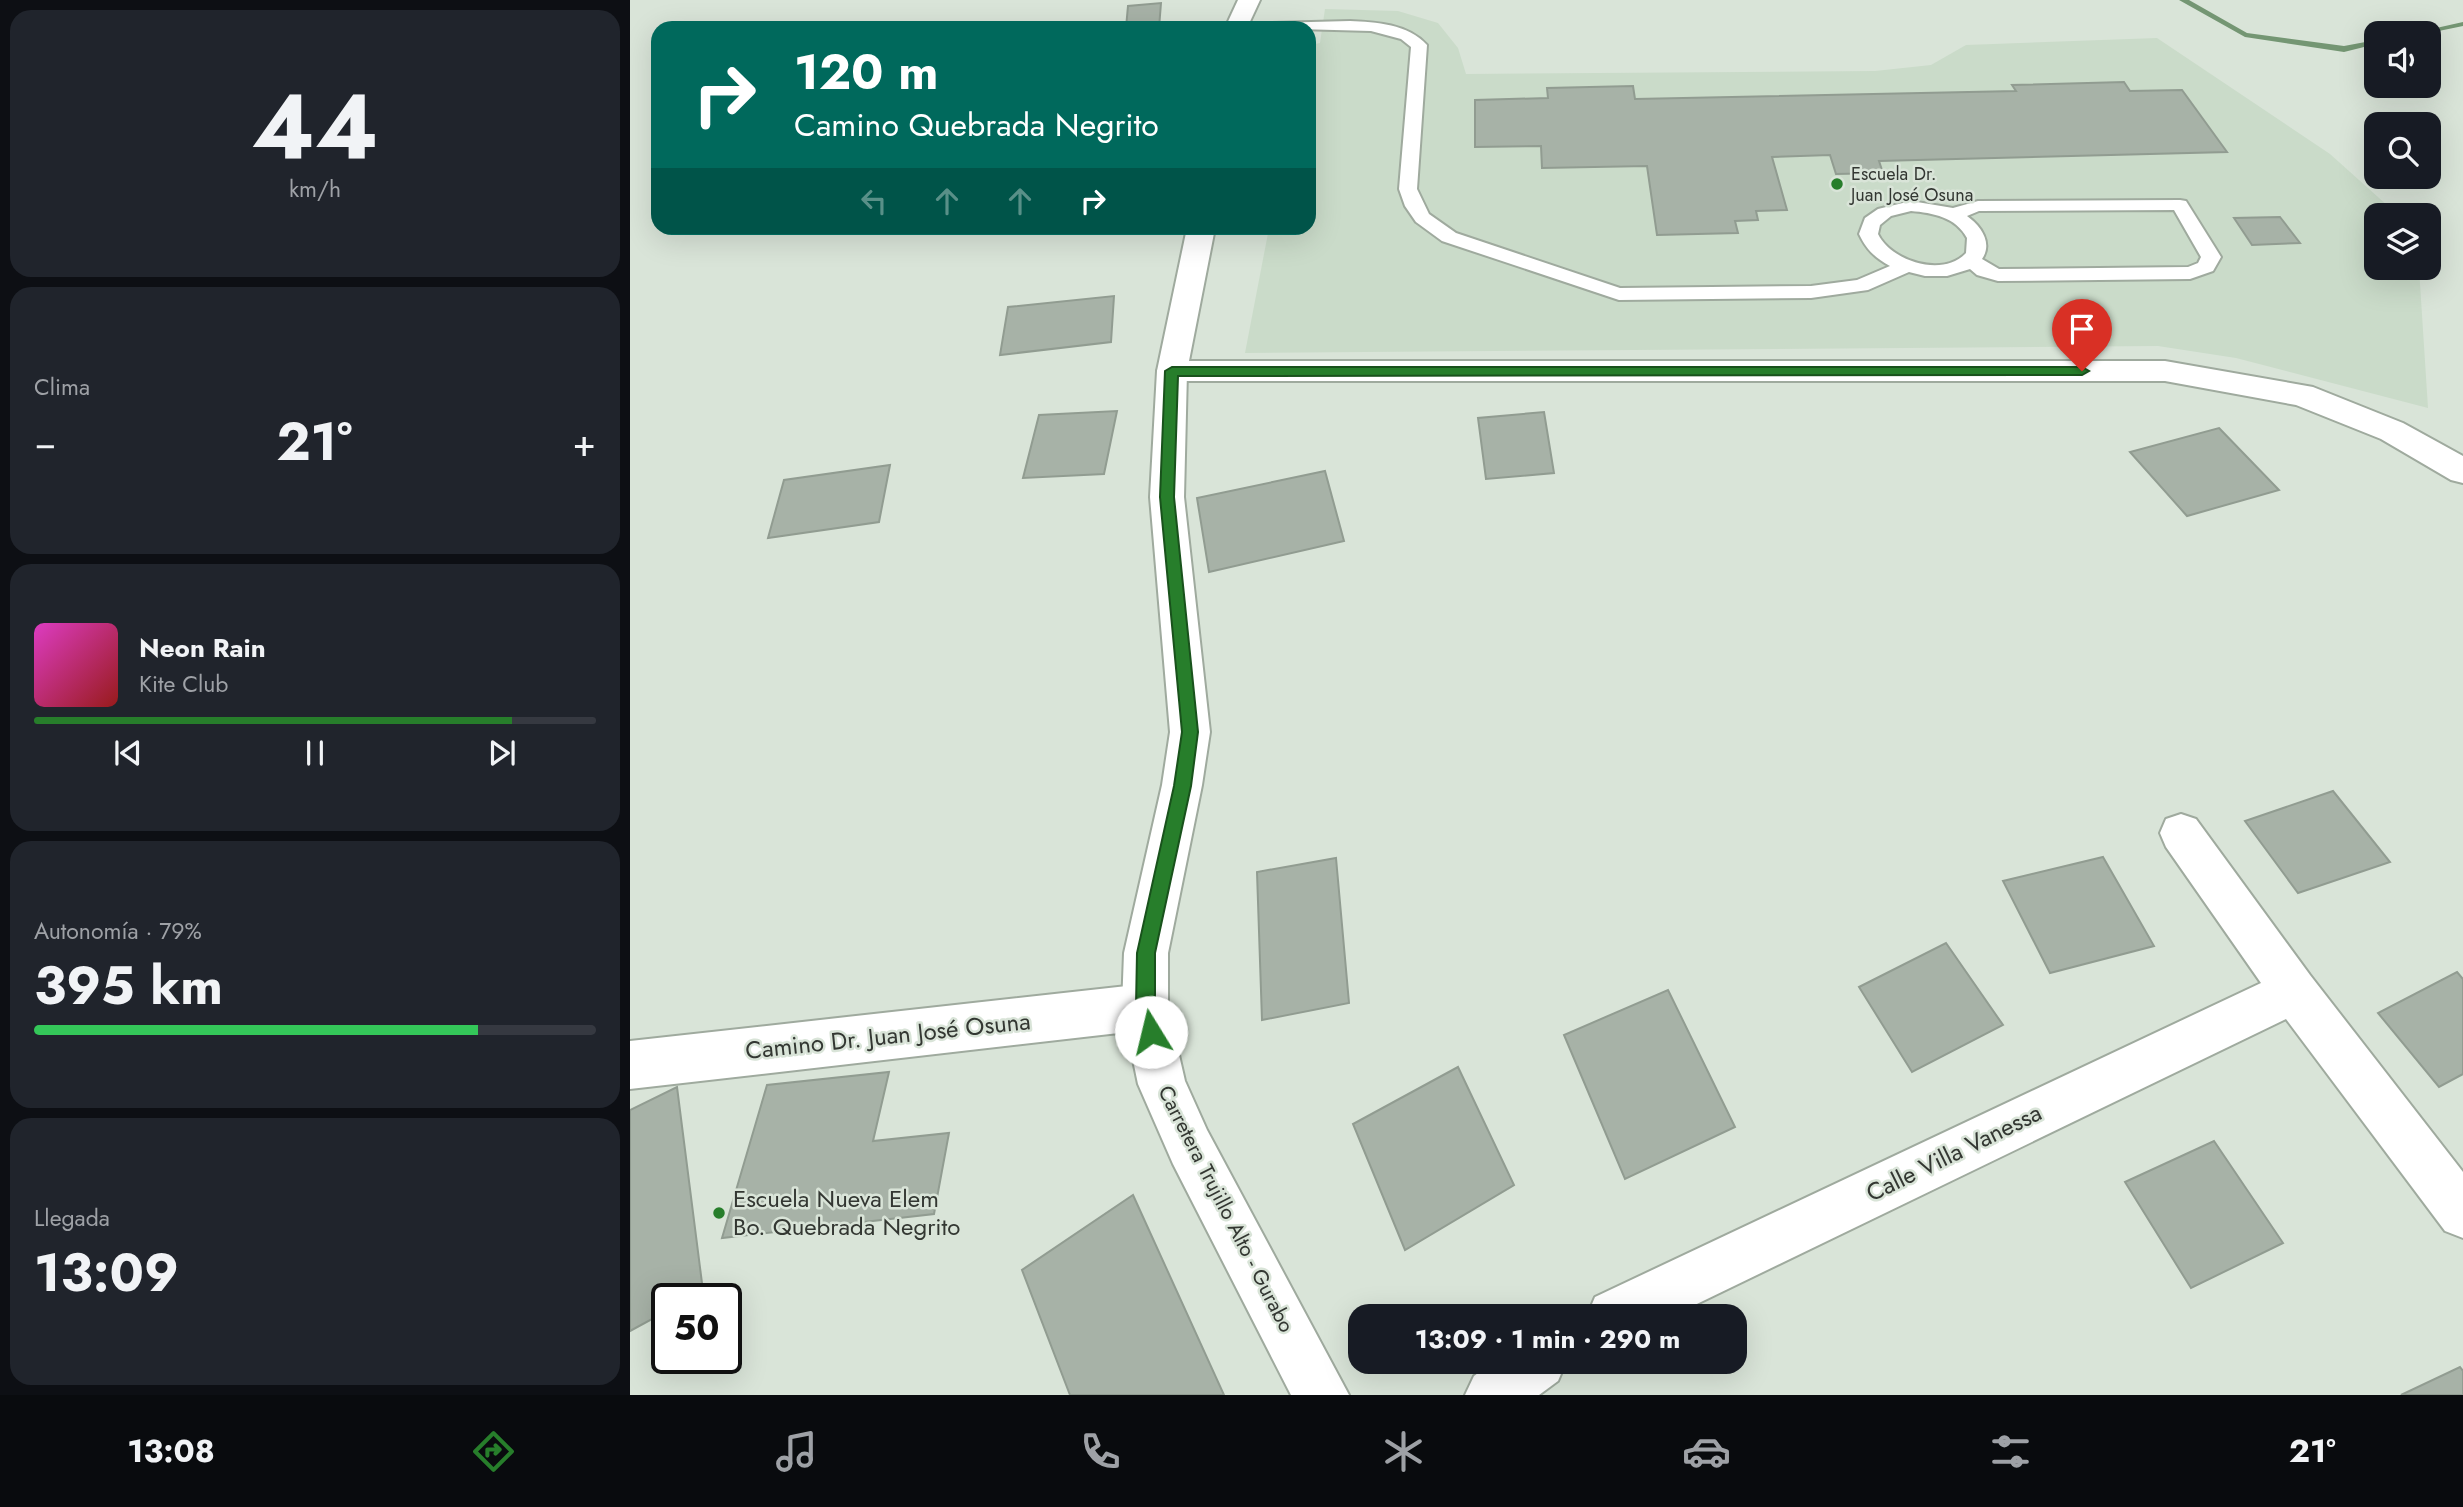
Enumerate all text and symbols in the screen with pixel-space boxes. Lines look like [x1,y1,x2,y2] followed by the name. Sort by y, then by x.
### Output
[2364,21,2441,280] map controls
[2364,21,2441,98] button: sound
[794,37,938,107] text: 120 m
[679,49,770,140] icon: right
[251,61,379,192] text: 44
[794,102,1159,148] text: Camino Quebrada Negrito
[2364,112,2441,189] button: search
[1849,161,1973,208] place label: Escuela Dr. Juan José Osuna
[289,172,341,206] text: km/h
[1829,176,1845,192] marker: Escuela Dr. Juan José Osuna
[855,182,893,220] icon: left
[928,182,966,220] icon: ahead
[1001,182,1039,220] icon: ahead
[1074,182,1112,220] icon: right
[2364,203,2441,280] button: layers
[2052,299,2112,371] pin
[2063,310,2101,348] icon: arrive
[34,370,90,404] text: Clima
[277,404,353,480] text: 21°
[34,415,56,470] text: −
[573,415,596,470] text: +
[139,629,266,667] text: Neon Rain
[139,667,228,701] text: Kite Club
[109,734,147,772] icon: previous
[296,734,334,772] icon: pause
[483,734,521,772] icon: next
[34,914,202,948] text: Autonomía · 79%
[34,948,223,1024] text: 395 km
[1114,995,1188,1069] position arrow
[744,1003,1032,1068] street label: Camino Dr. Juan José Osuna
[1151,1080,1301,1338] street label: Carretera Trujillo Alto - Gurabo
[1860,1095,2047,1210] street label: Calle Villa Vanessa
[733,1181,960,1244] place label: Escuela Nueva Elem Bo. Quebrada Negrito
[34,1201,110,1235] text: Llegada
[711,1205,727,1221] marker: Escuela Nueva Elem Bo. Quebrada Negrito
[34,1235,179,1311] text: 13:09
[651,1283,742,1374] speed limit sign: 50
[1415,1320,1680,1358] text: 13:09 · 1 min · 290 m
[469,1427,518,1476] icon: directions
[772,1427,821,1476] icon: music
[1076,1427,1125,1476] icon: phone
[1379,1427,1428,1476] icon: climate
[1682,1427,1731,1476] icon: car
[1986,1427,2035,1476] icon: filters
[127,1428,215,1474] text: 13:08
[2289,1428,2336,1474] text: 21°

